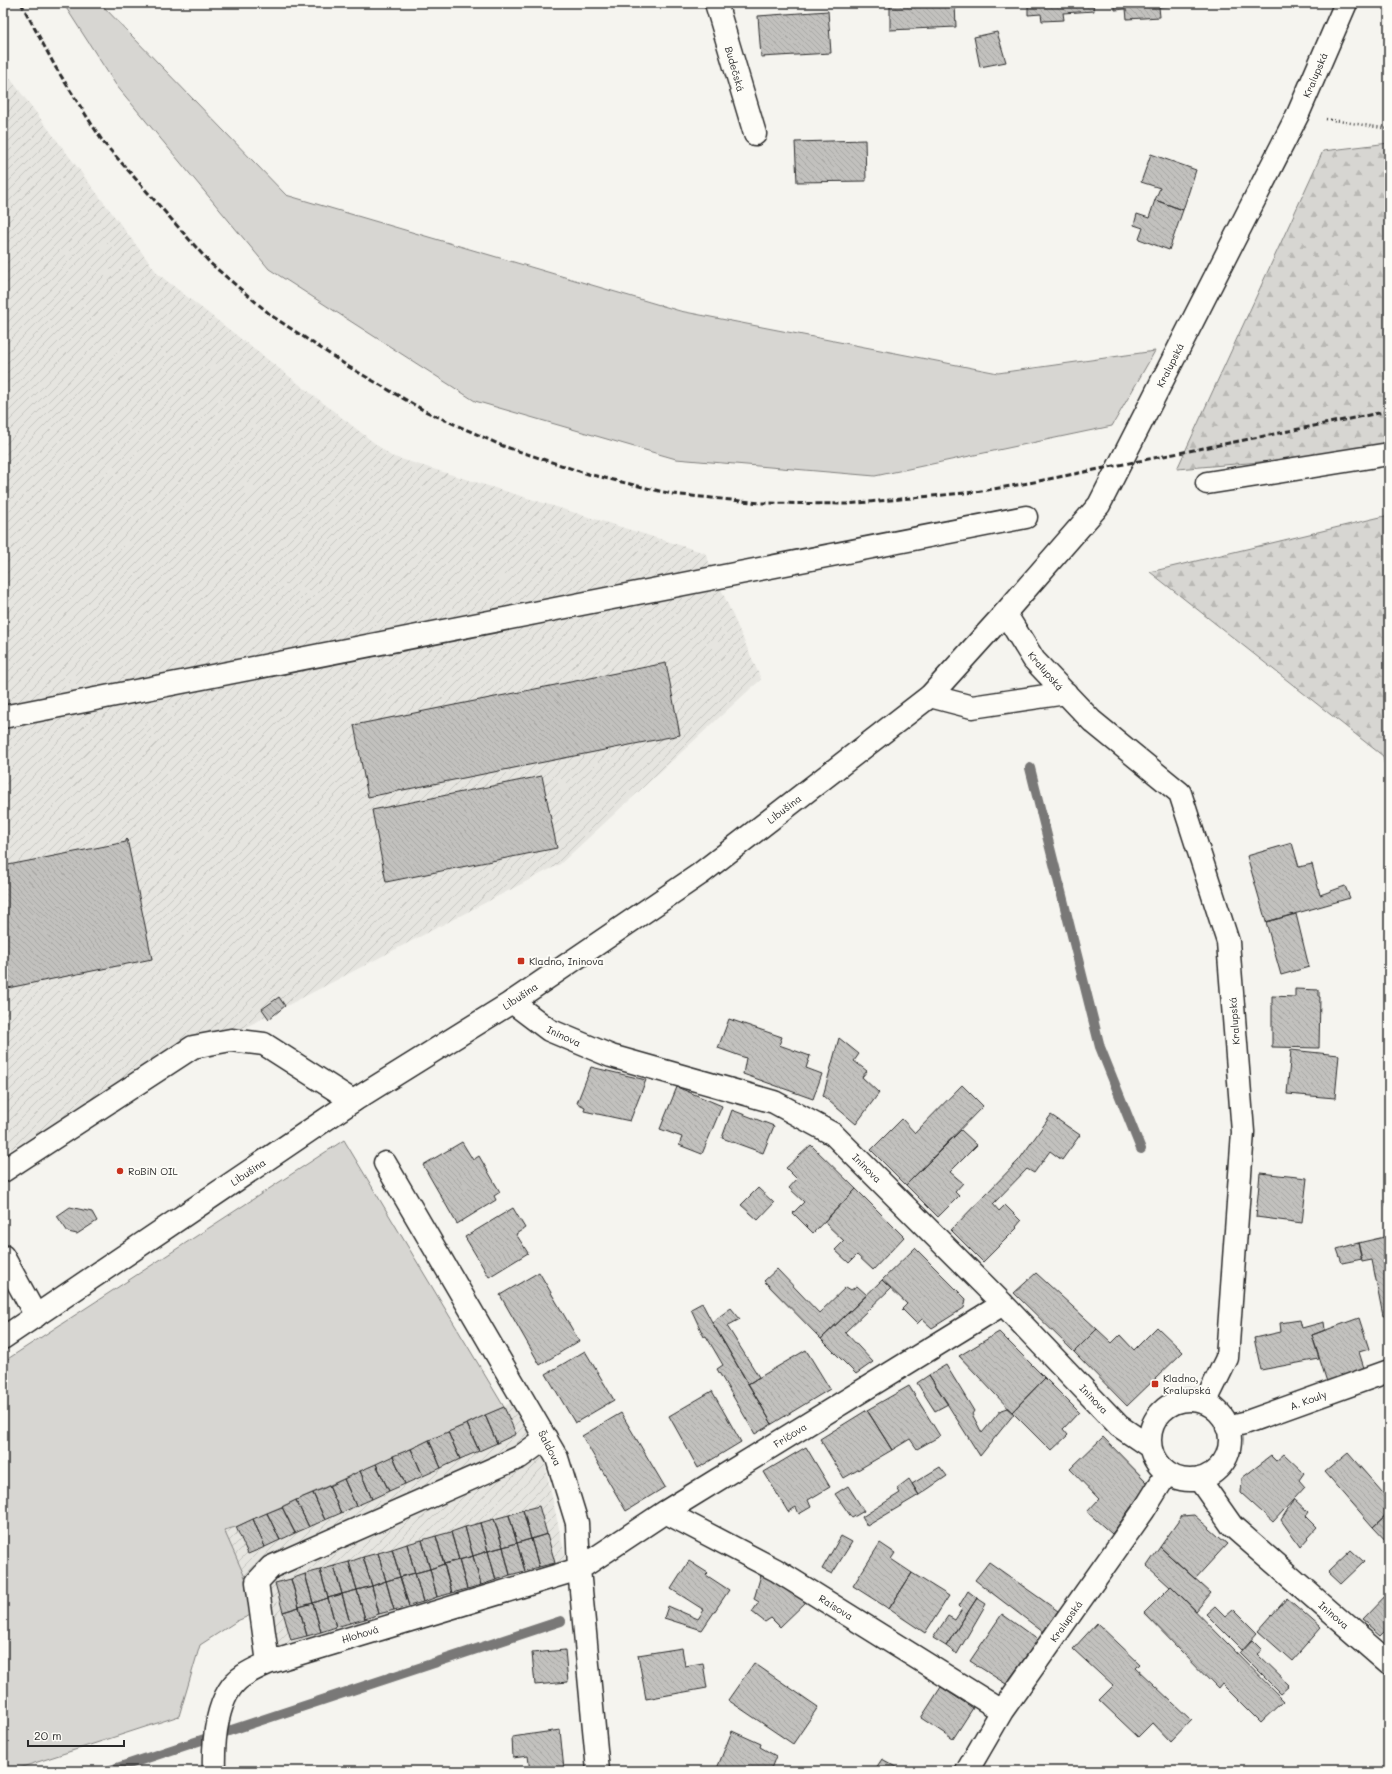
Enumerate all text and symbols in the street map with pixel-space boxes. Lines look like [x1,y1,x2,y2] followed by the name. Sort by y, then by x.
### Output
[722,45,748,93] street label: Budečská
[1299,50,1331,100] street label: Kralupská
[1153,340,1187,390] street label: Kralupská
[1025,648,1067,694] street label: Kralupská
[764,791,804,827] street label: Libušina
[529,954,604,968] place label: Kladno, Ininova
[516,956,526,966] marker: Kladno, Ininova
[500,979,540,1013] street label: Libušina
[1225,997,1243,1045] street label: Kralupská
[545,1022,583,1050] street label: Ininova
[849,1150,885,1186] street label: Ininova
[228,1155,268,1189] street label: Libušina
[128,1164,178,1178] place label: RoBiN OIL
[115,1166,125,1176] marker: RoBiN OIL
[1163,1371,1211,1397] place label: Kladno, Kralupská
[1150,1379,1160,1389] marker: Kladno, Kralupská
[1076,1381,1112,1417] street label: Ininova
[1288,1387,1328,1413] street label: A. Kouly
[771,1419,809,1451] street label: Fričova
[535,1428,565,1468] street label: Šaldova
[816,1591,856,1623] street label: Raisova
[1047,1597,1085,1645] street label: Kralupská
[1316,1598,1352,1632] street label: Ininova
[340,1622,380,1646] street label: Hlohová
[28,1722,124,1748] scale bar
[34,1727,62,1743] text: 20 m

